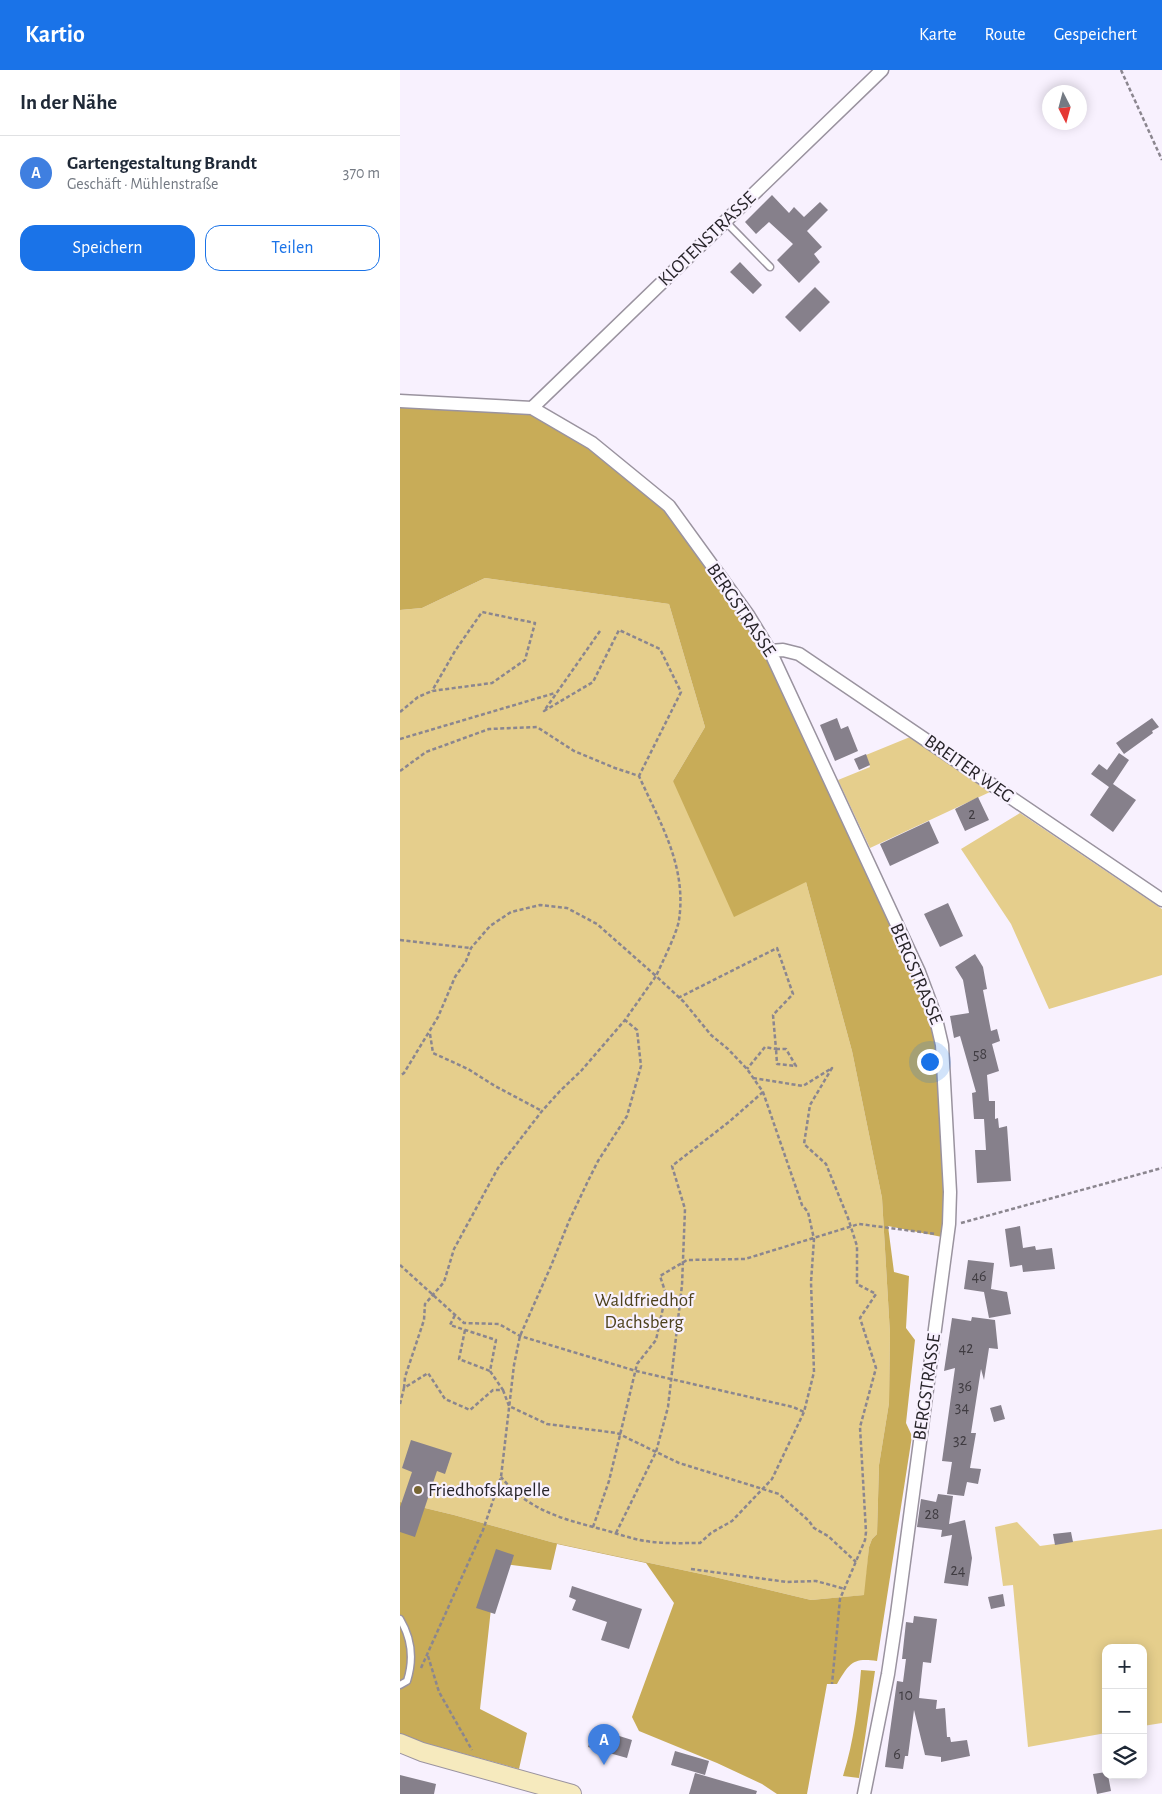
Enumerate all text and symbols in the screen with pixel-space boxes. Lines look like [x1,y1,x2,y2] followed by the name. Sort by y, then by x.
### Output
[25,23,85,47] text: Kartio
[919,26,956,44] text: Karte
[984,26,1026,44] text: Route
[1054,26,1137,44] text: Gespeichert
[1042,85,1087,130] north arrow
[20,92,117,113] text: In der Nähe
[67,154,257,173] text: Gartengestaltung Brandt
[31,165,41,181] text: A
[343,165,380,181] text: 370 m
[67,176,218,192] text: Geschäft · Mühlenstraße
[655,188,759,290] street label: KLOTENSTRASSE
[20,225,195,271] button: Speichern
[205,225,380,271] button: Teilen
[703,560,779,660] street label: BERGSTRASSE
[921,731,1017,807] street label: BREITER WEG
[968,806,976,822] house number: 2
[886,921,946,1027] street label: BERGSTRASSE
[973,1046,987,1062] house number: 58
[917,1049,943,1075] your location
[971,1268,987,1284] house number: 46
[595,1291,695,1332] park label: Waldfriedhof Dachsberg
[910,1332,944,1442] street label: BERGSTRASSE
[959,1340,973,1356] house number: 42
[958,1378,972,1394] house number: 36
[955,1399,969,1415] house number: 34
[953,1432,967,1448] house number: 32
[428,1481,550,1500] place label: Friedhofskapelle
[412,1484,424,1496] marker: Friedhofskapelle
[925,1506,939,1522] house number: 28
[951,1562,966,1578] house number: 24
[1102,1644,1147,1779] map controls
[1102,1644,1147,1689] button: +
[899,1687,913,1703] house number: 10
[1102,1689,1147,1734] button: −
[588,1724,620,1765] pin: A
[1102,1734,1147,1779] button: layers
[893,1746,901,1762] house number: 6

